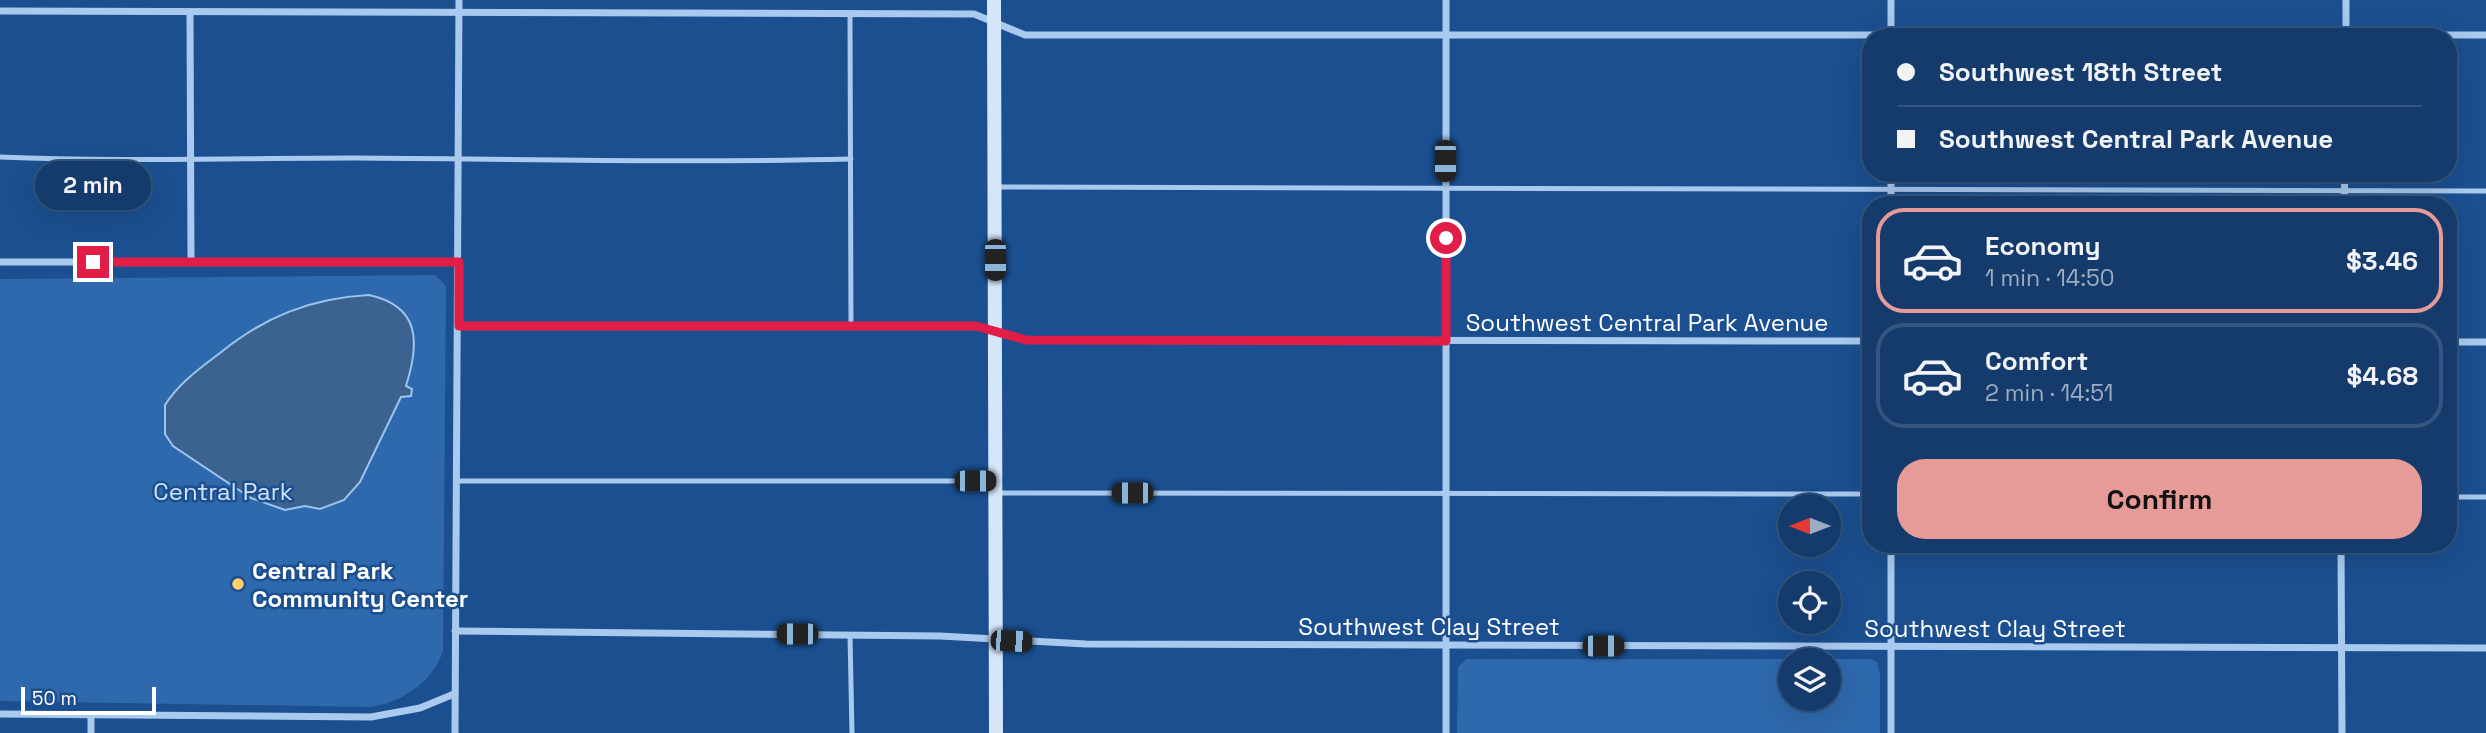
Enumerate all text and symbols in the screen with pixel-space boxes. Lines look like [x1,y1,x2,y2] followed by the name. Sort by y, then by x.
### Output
[1939,55,2222,89] text: Southwest 18th Street
[1939,122,2333,156] text: Southwest Central Park Avenue
[1435,140,1456,182] car
[35,160,151,210] callout: 2 min
[63,170,123,200] text: 2 min
[1430,222,1462,254] route start
[1901,229,1964,292] icon: car
[1985,229,2101,263] text: Economy
[985,239,1006,281] car
[2346,244,2418,278] text: $3.46
[77,246,109,278] route end
[1985,263,2115,293] text: 1 min · 14:50
[1466,307,1828,338] street label: Southwest Central Park Avenue
[1901,344,1964,407] icon: car
[1985,344,2088,378] text: Comfort
[2347,359,2418,393] text: $4.68
[1985,378,2113,408] text: 2 min · 14:51
[1897,459,2422,539] button: Confirm
[955,471,997,492] car
[153,476,293,507] park label: Central Park
[1112,483,1154,504] car
[1778,494,1841,556] north arrow
[1778,494,1841,711] map controls
[252,555,468,614] place label: Central Park Community Center
[1778,571,1841,634] button: locate
[230,576,246,592] marker: Central Park Community Center
[1298,611,1560,642] street label: Southwest Clay Street
[1864,613,2126,644] street label: Southwest Clay Street
[777,624,819,645] car
[990,629,1033,653] car
[1583,636,1625,657] car
[1778,648,1841,711] button: layers
[21,684,156,716] scale bar
[32,686,77,711] text: 50 m

